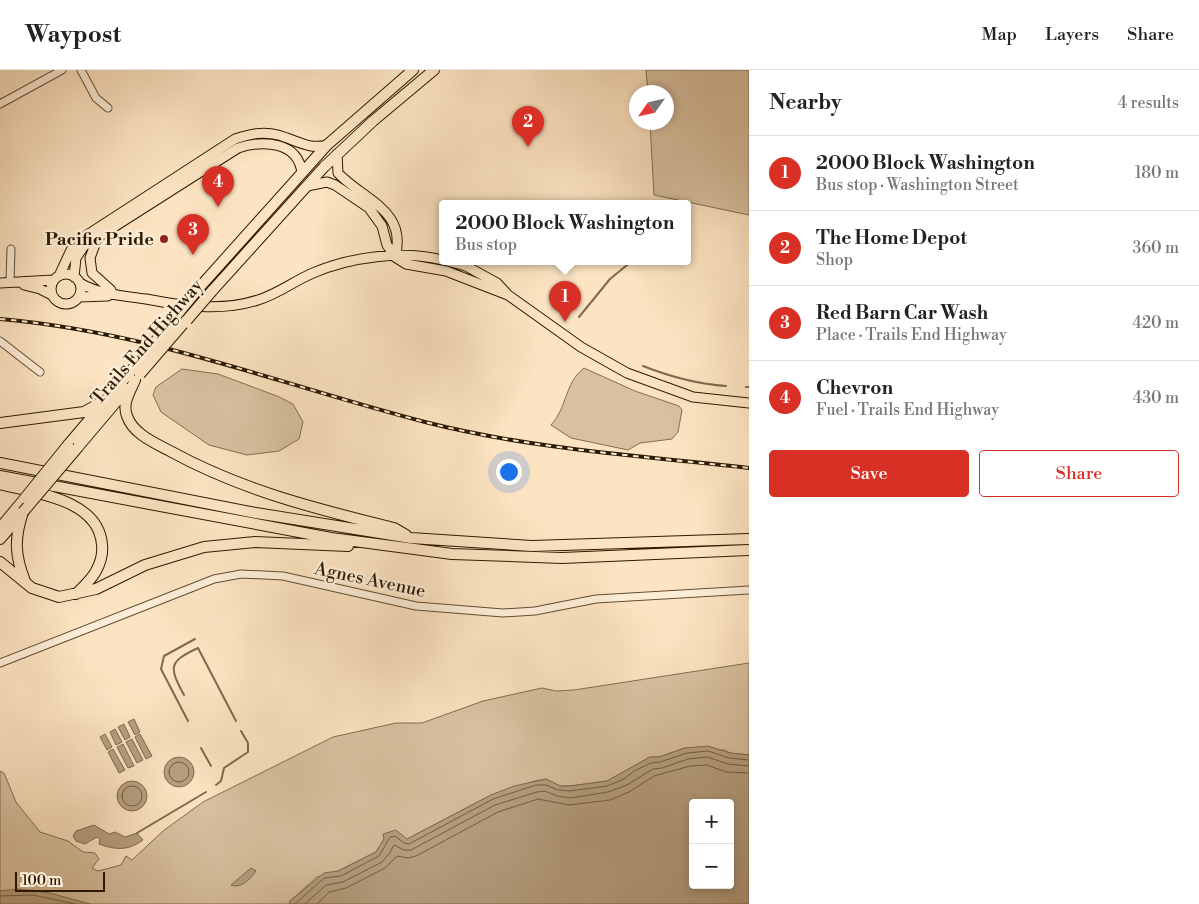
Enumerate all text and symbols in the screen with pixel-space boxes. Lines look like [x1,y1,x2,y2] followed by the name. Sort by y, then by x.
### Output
[25,20,121,50] text: Waypost
[982,23,1017,46] text: Map
[1045,23,1099,46] text: Layers
[1127,23,1174,46] text: Share
[629,85,674,130] north arrow
[769,90,842,116] text: Nearby
[1118,93,1179,113] text: 4 results
[512,106,544,147] pin: 2
[816,151,1035,175] text: 2000 Block Washington
[781,163,789,183] text: 1
[1135,163,1179,183] text: 180 m
[202,166,234,207] pin: 4
[816,175,1019,195] text: Bus stop · Washington Street
[439,200,691,265] popup
[456,211,674,235] text: 2000 Block Washington
[177,214,209,255] pin: 3
[816,226,967,250] text: The Home Depot
[45,228,154,251] place label: Pacific Pride
[158,233,170,245] marker: Pacific Pride
[456,235,517,255] text: Bus stop
[780,238,790,258] text: 2
[1133,238,1179,258] text: 360 m
[816,250,853,270] text: Shop
[86,274,208,410] street label: Trails End Highway
[549,281,581,322] pin: 1
[816,301,988,325] text: Red Barn Car Wash
[780,313,790,333] text: 3
[1132,313,1179,333] text: 420 m
[816,325,1007,345] text: Place · Trails End Highway
[816,376,893,400] text: Chevron
[780,388,790,408] text: 4
[1133,388,1179,408] text: 430 m
[816,400,999,420] text: Fuel · Trails End Highway
[769,450,969,497] button: Save
[979,450,1179,497] button: Share
[496,459,522,485] your location
[311,557,428,603] street label: Agnes Avenue
[689,799,734,889] map controls
[689,799,734,844] button: +
[689,844,734,889] button: −
[15,869,105,892] scale bar
[22,872,61,890] text: 100 m

